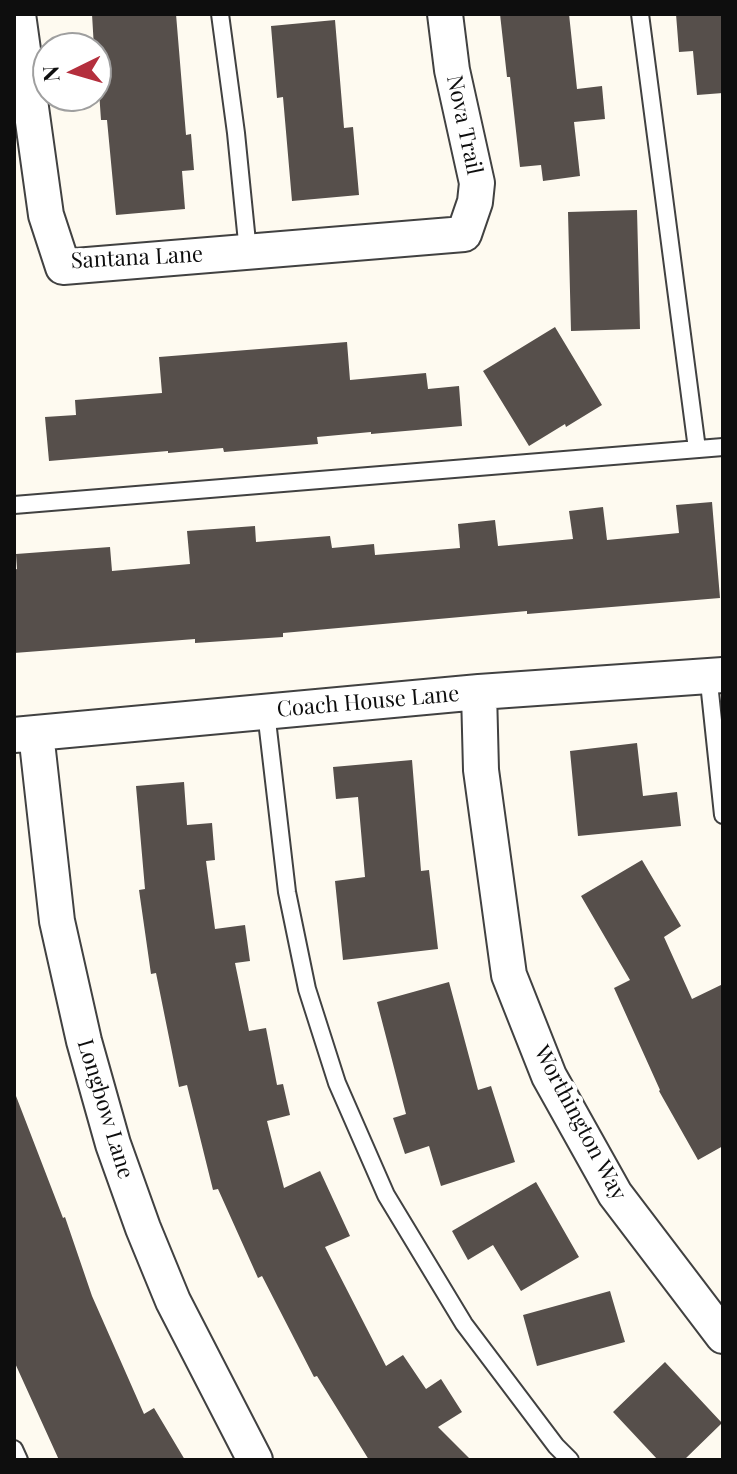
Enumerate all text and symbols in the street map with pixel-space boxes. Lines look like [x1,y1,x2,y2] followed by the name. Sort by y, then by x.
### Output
[32,32,112,112] north arrow
[34,65,66,83] text: N
[441,73,487,177] street label: Nova Trail
[70,241,204,275] street label: Santana Lane
[276,681,460,723] street label: Coach House Lane
[71,1036,139,1182] street label: Longbow Lane
[528,1041,632,1205] street label: Worthington Way

